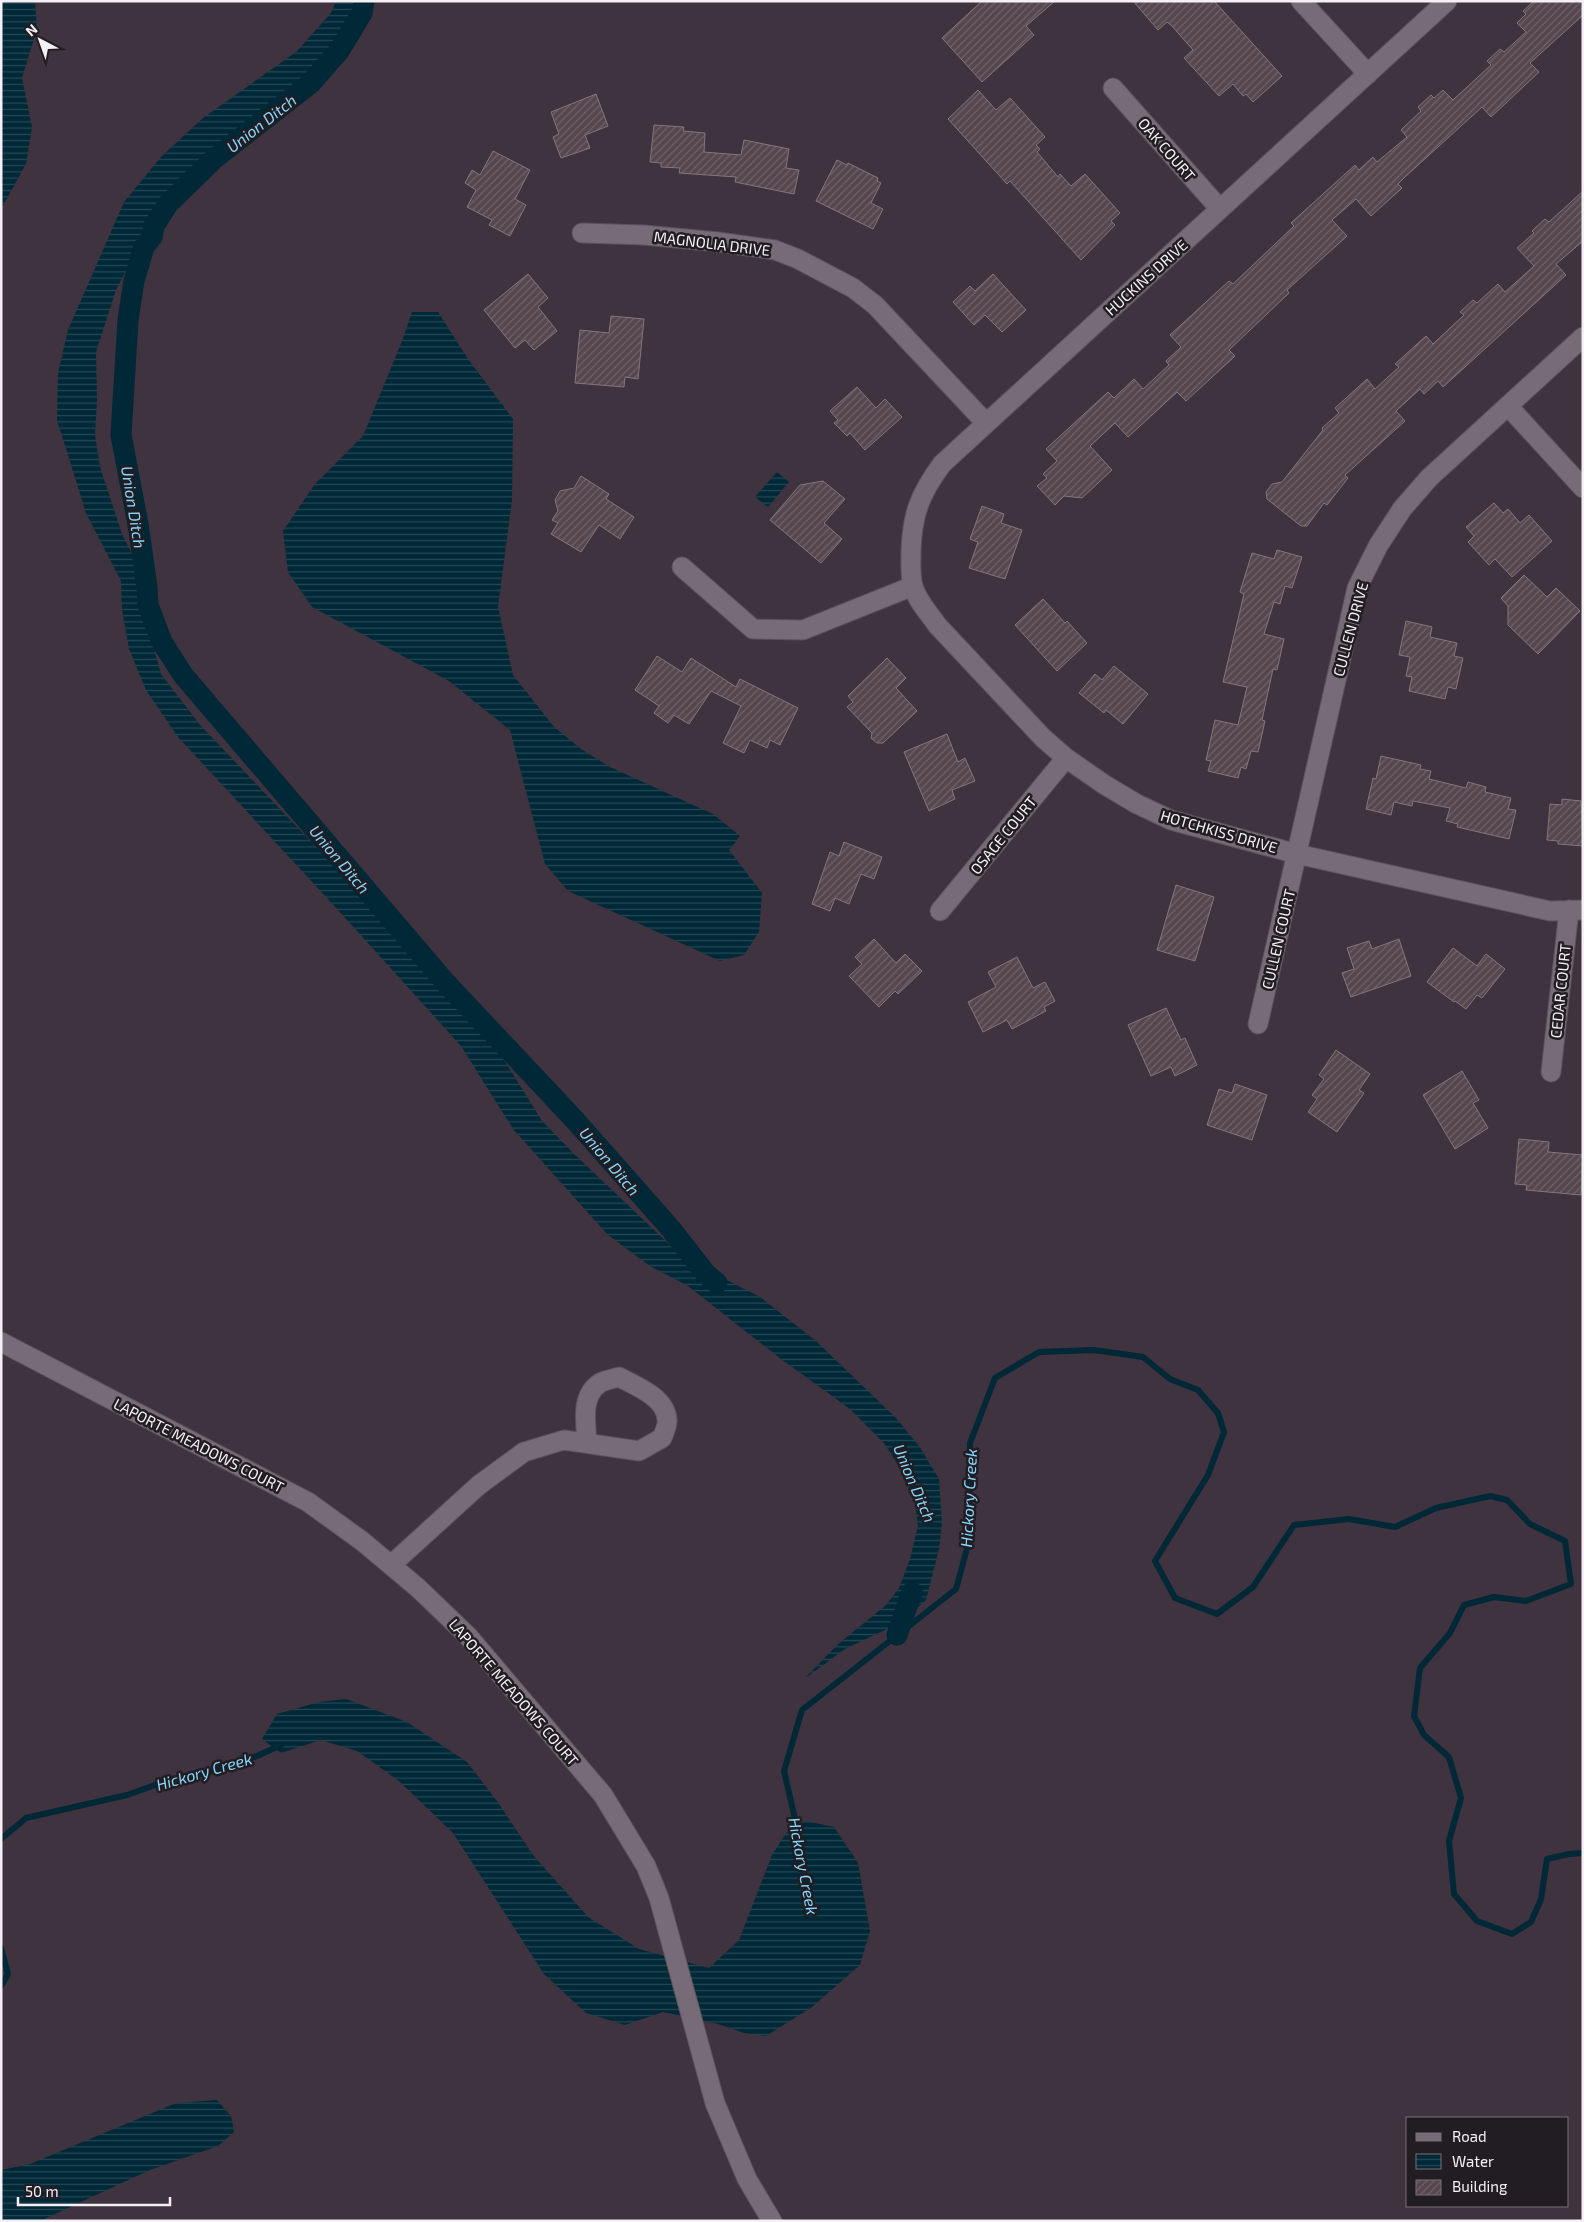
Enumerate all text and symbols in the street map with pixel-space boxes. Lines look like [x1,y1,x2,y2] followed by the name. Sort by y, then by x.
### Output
[15,15,65,65] north arrow
[22,20,41,40] text: N
[222,90,300,156] water label: Union Ditch
[1135,114,1199,184] street label: OAK COURT
[653,227,771,259] street label: MAGNOLIA DRIVE
[1101,235,1191,319] street label: HUCKINS DRIVE
[118,464,150,550] water label: Union Ditch
[1329,580,1371,678] street label: CULLEN DRIVE
[966,792,1040,878] street label: OSAGE COURT
[1159,806,1279,856] street label: HOTCHKISS DRIVE
[306,821,374,897] water label: Union Ditch
[1258,887,1298,991] street label: CULLEN COURT
[1546,943,1574,1039] street label: CEDAR COURT
[576,1123,644,1199] water label: Union Ditch
[111,1394,287,1496] street label: LAPORTE MEADOWS COURT
[890,1441,940,1525] water label: Union Ditch
[956,1448,981,1548] water label: Hickory Creek
[445,1615,583,1769] street label: LAPORTE MEADOWS COURT
[154,1748,254,1795] water label: Hickory Creek
[784,1816,823,1917] water label: Hickory Creek
[1406,2117,1569,2207] legend
[1452,2127,1487,2145] text: Road
[1452,2152,1494,2170] text: Water
[18,2174,170,2206] scale bar
[1452,2177,1508,2195] text: Building
[25,2182,59,2200] text: 50 m

